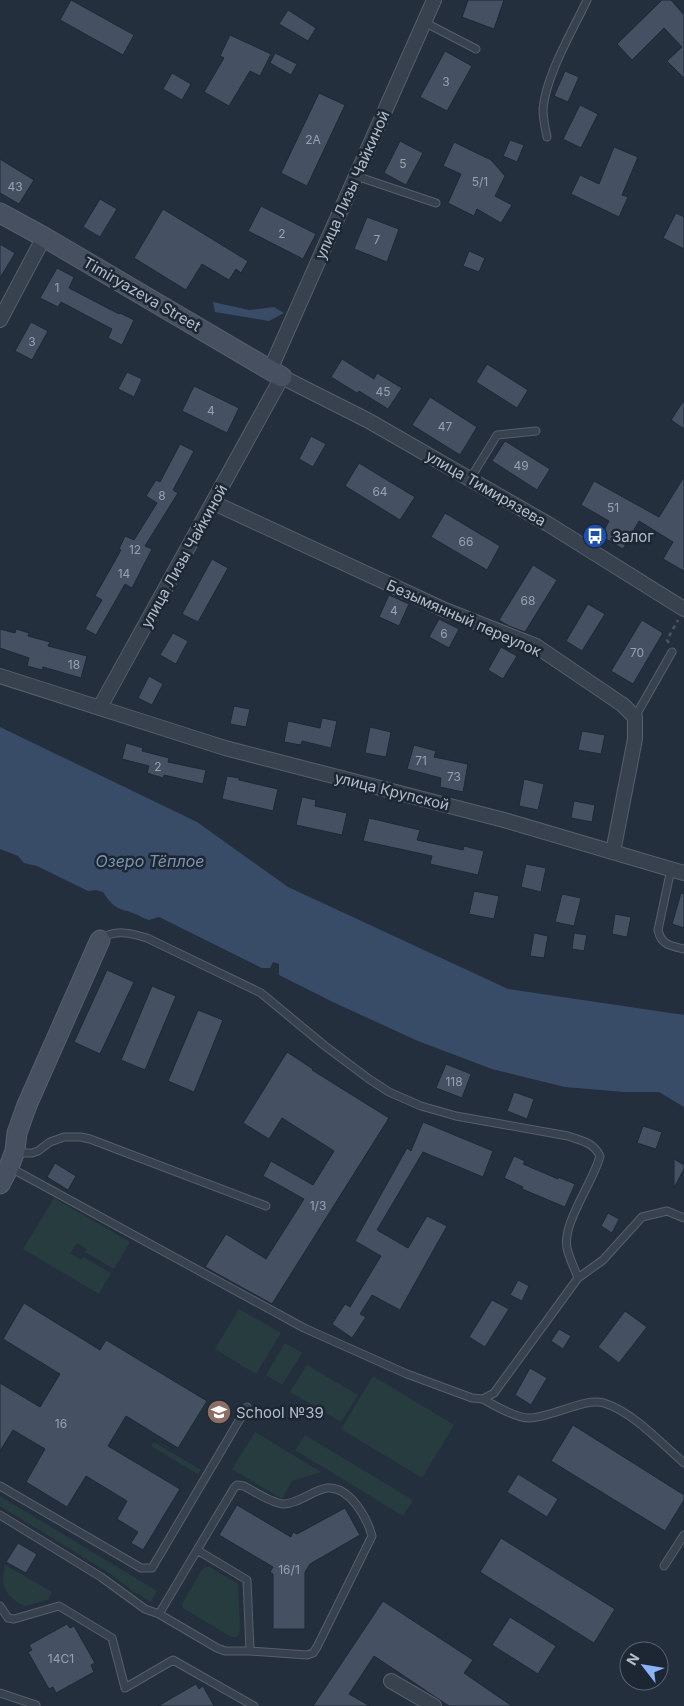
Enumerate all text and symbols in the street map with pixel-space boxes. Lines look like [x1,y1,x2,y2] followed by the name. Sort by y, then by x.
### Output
[442,74,450,89] house number: 3
[311,108,393,262] street label: улица Лизы Чайкиной
[305,132,321,147] house number: 2А
[399,156,407,171] house number: 5
[472,174,488,189] house number: 5/1
[7,179,23,194] house number: 43
[278,226,286,241] house number: 2
[374,232,381,247] house number: 7
[80,253,204,335] street label: Timiryazeva Street
[55,280,59,295] house number: 1
[28,334,36,349] house number: 3
[375,384,391,399] house number: 45
[207,403,215,418] house number: 4
[438,419,452,434] house number: 47
[423,446,549,530] street label: улица Тимирязева
[513,458,529,473] house number: 49
[137,481,231,631] street label: улица Лизы Чайкиной
[372,484,388,499] house number: 64
[158,488,166,503] house number: 8
[607,500,619,515] house number: 51
[582,523,608,549] bus stop icon: Залог
[612,527,654,546] place label: Залог
[459,534,473,549] house number: 66
[129,542,141,557] house number: 12
[118,566,131,581] house number: 14
[384,575,544,661] street label: Безымянный переулок
[521,593,535,608] house number: 68
[390,603,398,618] house number: 4
[440,626,448,641] house number: 6
[630,645,644,660] house number: 70
[68,657,80,672] house number: 18
[415,753,427,768] house number: 71
[154,759,162,774] house number: 2
[333,768,451,814] street label: улица Крупской
[447,769,461,784] house number: 73
[96,851,205,871] water label: Озеро Тёплое
[445,1074,463,1089] house number: 118
[310,1198,326,1213] house number: 1/3
[206,1399,232,1425] school or university icon: School №39
[236,1403,324,1422] place label: School №39
[55,1416,67,1431] house number: 16
[278,1562,300,1577] house number: 16/1
[619,1641,669,1691] north arrow
[622,1650,642,1668] text: N
[48,1651,74,1666] house number: 14С1

